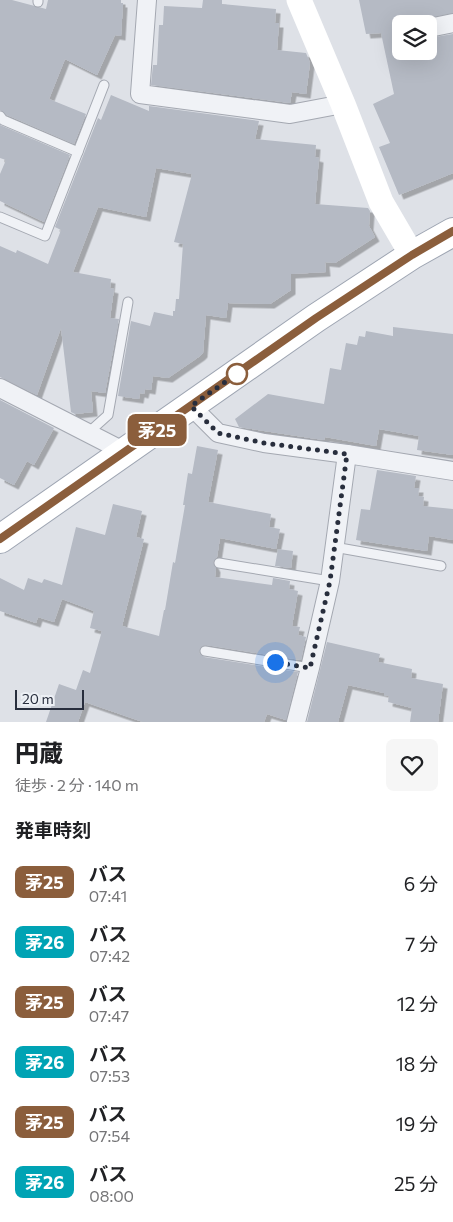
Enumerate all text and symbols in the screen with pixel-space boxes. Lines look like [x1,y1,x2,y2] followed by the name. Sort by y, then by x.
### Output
[392,15,437,60] map controls
[392,15,437,60] button: layers
[226,363,248,385] unlabelled marker
[128,414,186,446] line badge: 茅25
[138,419,176,441] text: 茅25
[263,650,288,675] your location
[15,687,84,710] scale bar
[22,690,54,707] text: 20 m
[15,738,63,767] text: 円蔵
[386,739,438,791] button: heart
[15,775,139,794] text: 徒歩 · 2 分 · 140 m
[15,818,91,841] text: 発車時刻
[89,862,127,885] text: バス
[25,871,64,893] text: 茅25
[404,872,438,895] text: 6 分
[89,886,127,905] text: 07:41
[89,922,127,945] text: バス
[25,931,64,953] text: 茅26
[405,932,438,955] text: 7 分
[89,946,130,965] text: 07:42
[89,982,127,1005] text: バス
[25,991,64,1013] text: 茅25
[397,992,438,1015] text: 12 分
[89,1006,129,1025] text: 07:47
[89,1042,127,1065] text: バス
[25,1051,64,1073] text: 茅26
[396,1052,438,1075] text: 18 分
[89,1066,130,1085] text: 07:53
[89,1102,127,1125] text: バス
[25,1111,64,1133] text: 茅25
[396,1112,438,1135] text: 19 分
[89,1126,130,1145] text: 07:54
[89,1162,127,1185] text: バス
[25,1171,64,1193] text: 茅26
[394,1172,438,1195] text: 25 分
[89,1186,134,1205] text: 08:00

